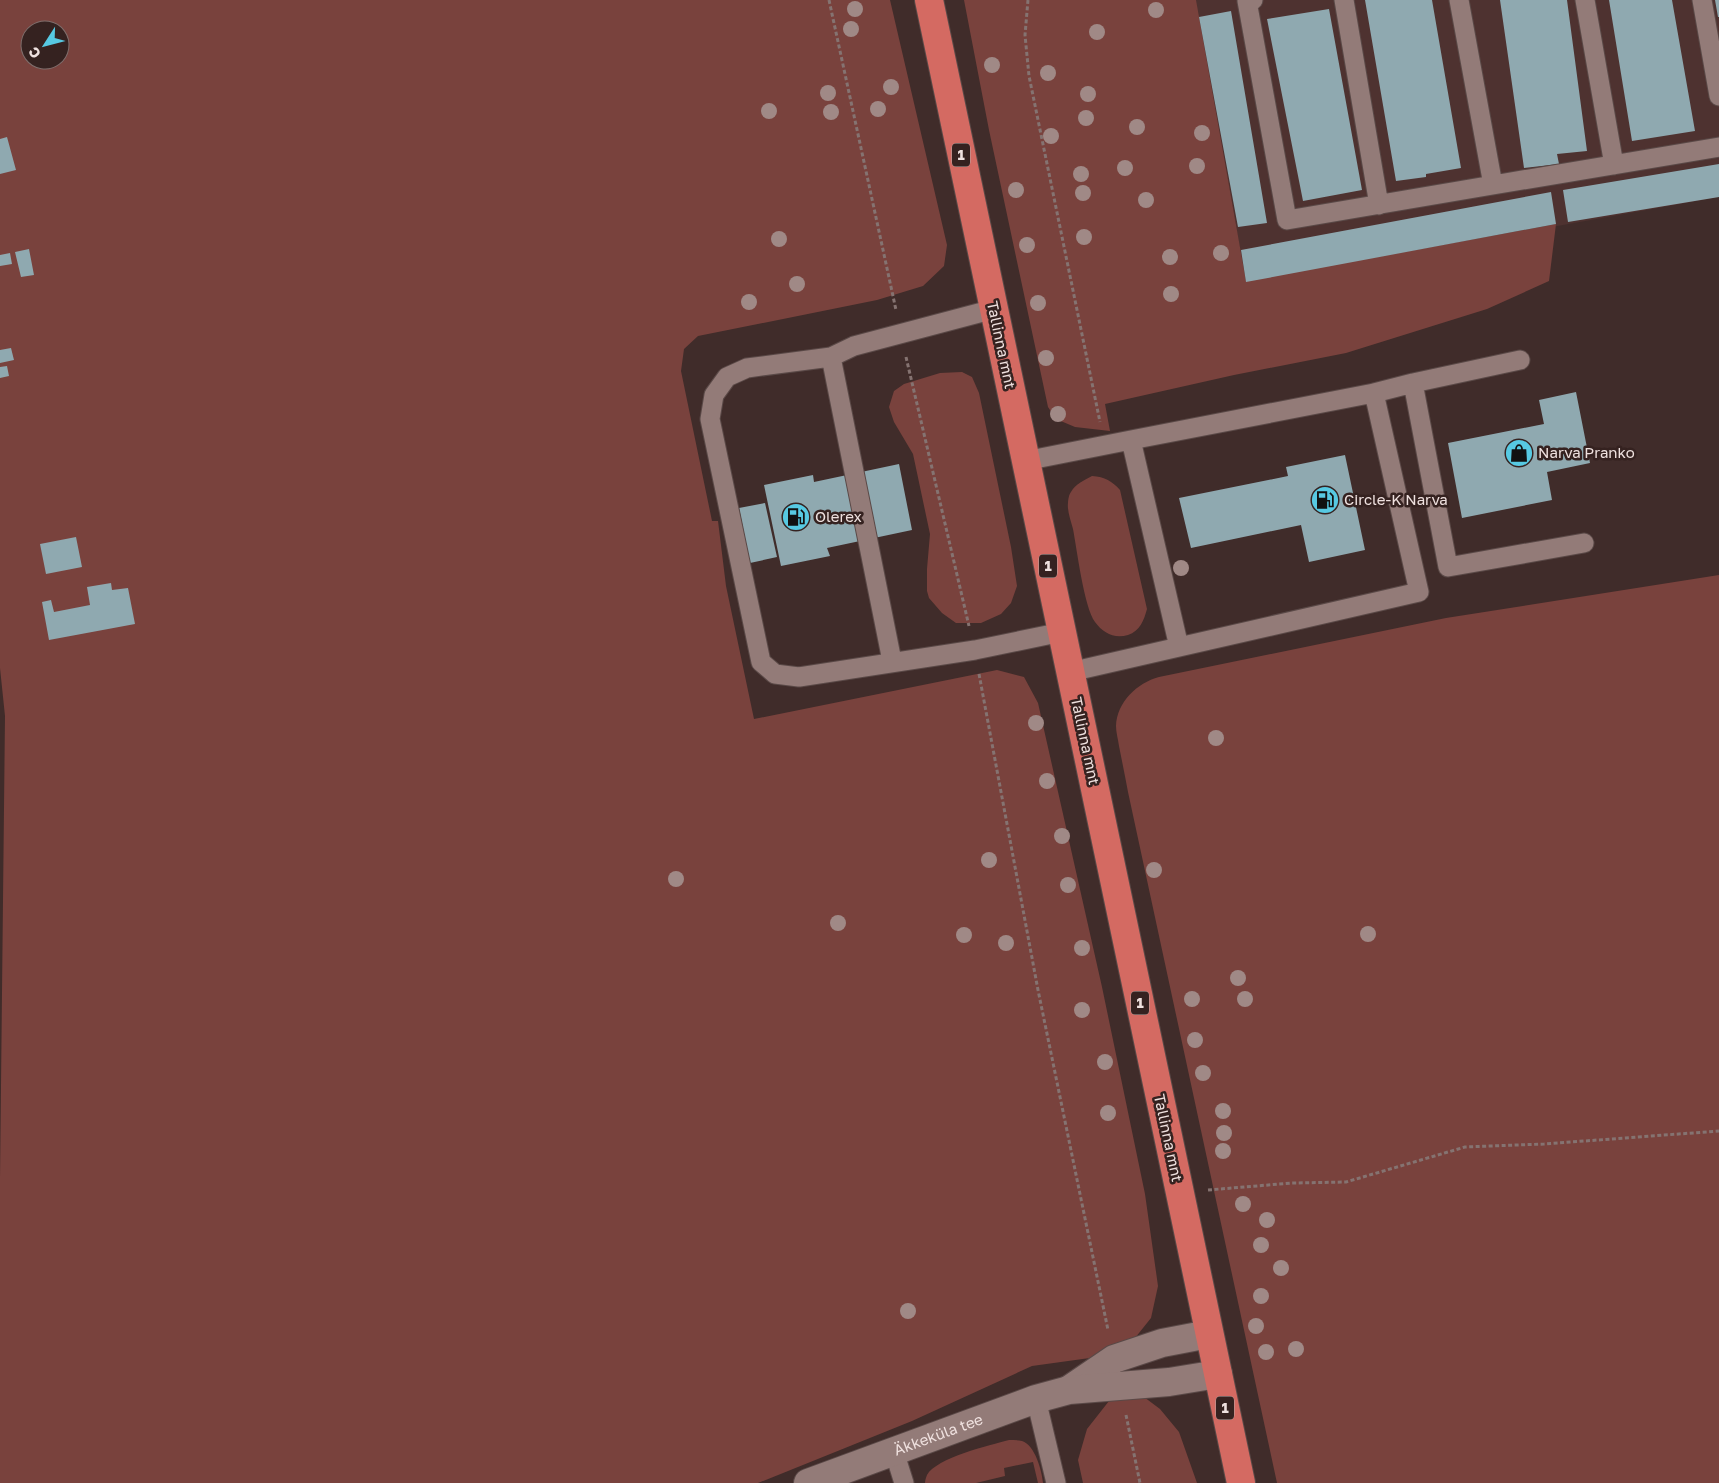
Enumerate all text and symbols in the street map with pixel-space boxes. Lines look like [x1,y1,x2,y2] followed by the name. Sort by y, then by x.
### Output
[20,20,70,70] north arrow
[24,44,44,62] text: С
[952,144,970,166] road number: 1
[984,299,1020,390] street label: Tallinna mnt
[1504,438,1534,468] shop icon: Narva Pranko
[1538,443,1635,461] place label: Narva Pranko
[1310,485,1340,515] fuel station icon: Circle-K Narva
[1344,490,1448,508] place label: Circle-K Narva
[781,502,811,532] fuel station icon: Olerex
[815,507,862,525] place label: Olerex
[1039,554,1057,578] road number: 1
[1068,695,1104,786] street label: Tallinna mnt
[1131,991,1149,1014] road number: 1
[1151,1092,1187,1183] street label: Tallinna mnt
[1216,1396,1234,1420] road number: 1
[891,1409,985,1459] street label: Äkkeküla tee

